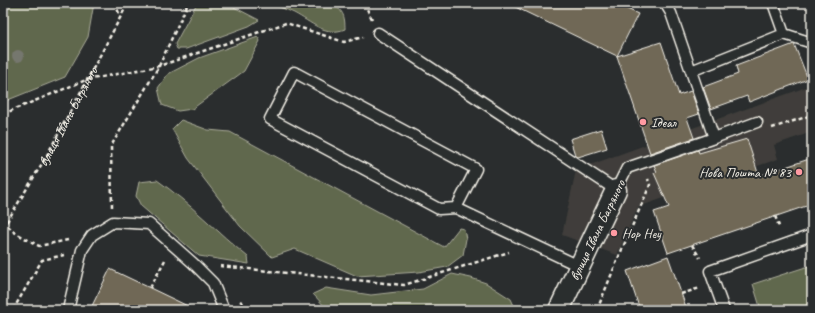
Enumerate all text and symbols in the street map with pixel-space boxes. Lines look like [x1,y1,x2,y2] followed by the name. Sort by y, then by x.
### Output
[35,63,102,169] street label: вулиця Івана Багряного
[651,114,677,131] place label: Ідеал
[638,117,648,127] marker: Ідеал
[699,164,793,181] place label: Нова Пошта № 83
[794,167,804,177] marker: Нова Пошта № 83
[566,176,630,283] street label: вулиця Івана Багряного
[622,225,662,242] place label: Hop Hey
[609,228,619,238] marker: Hop Hey

